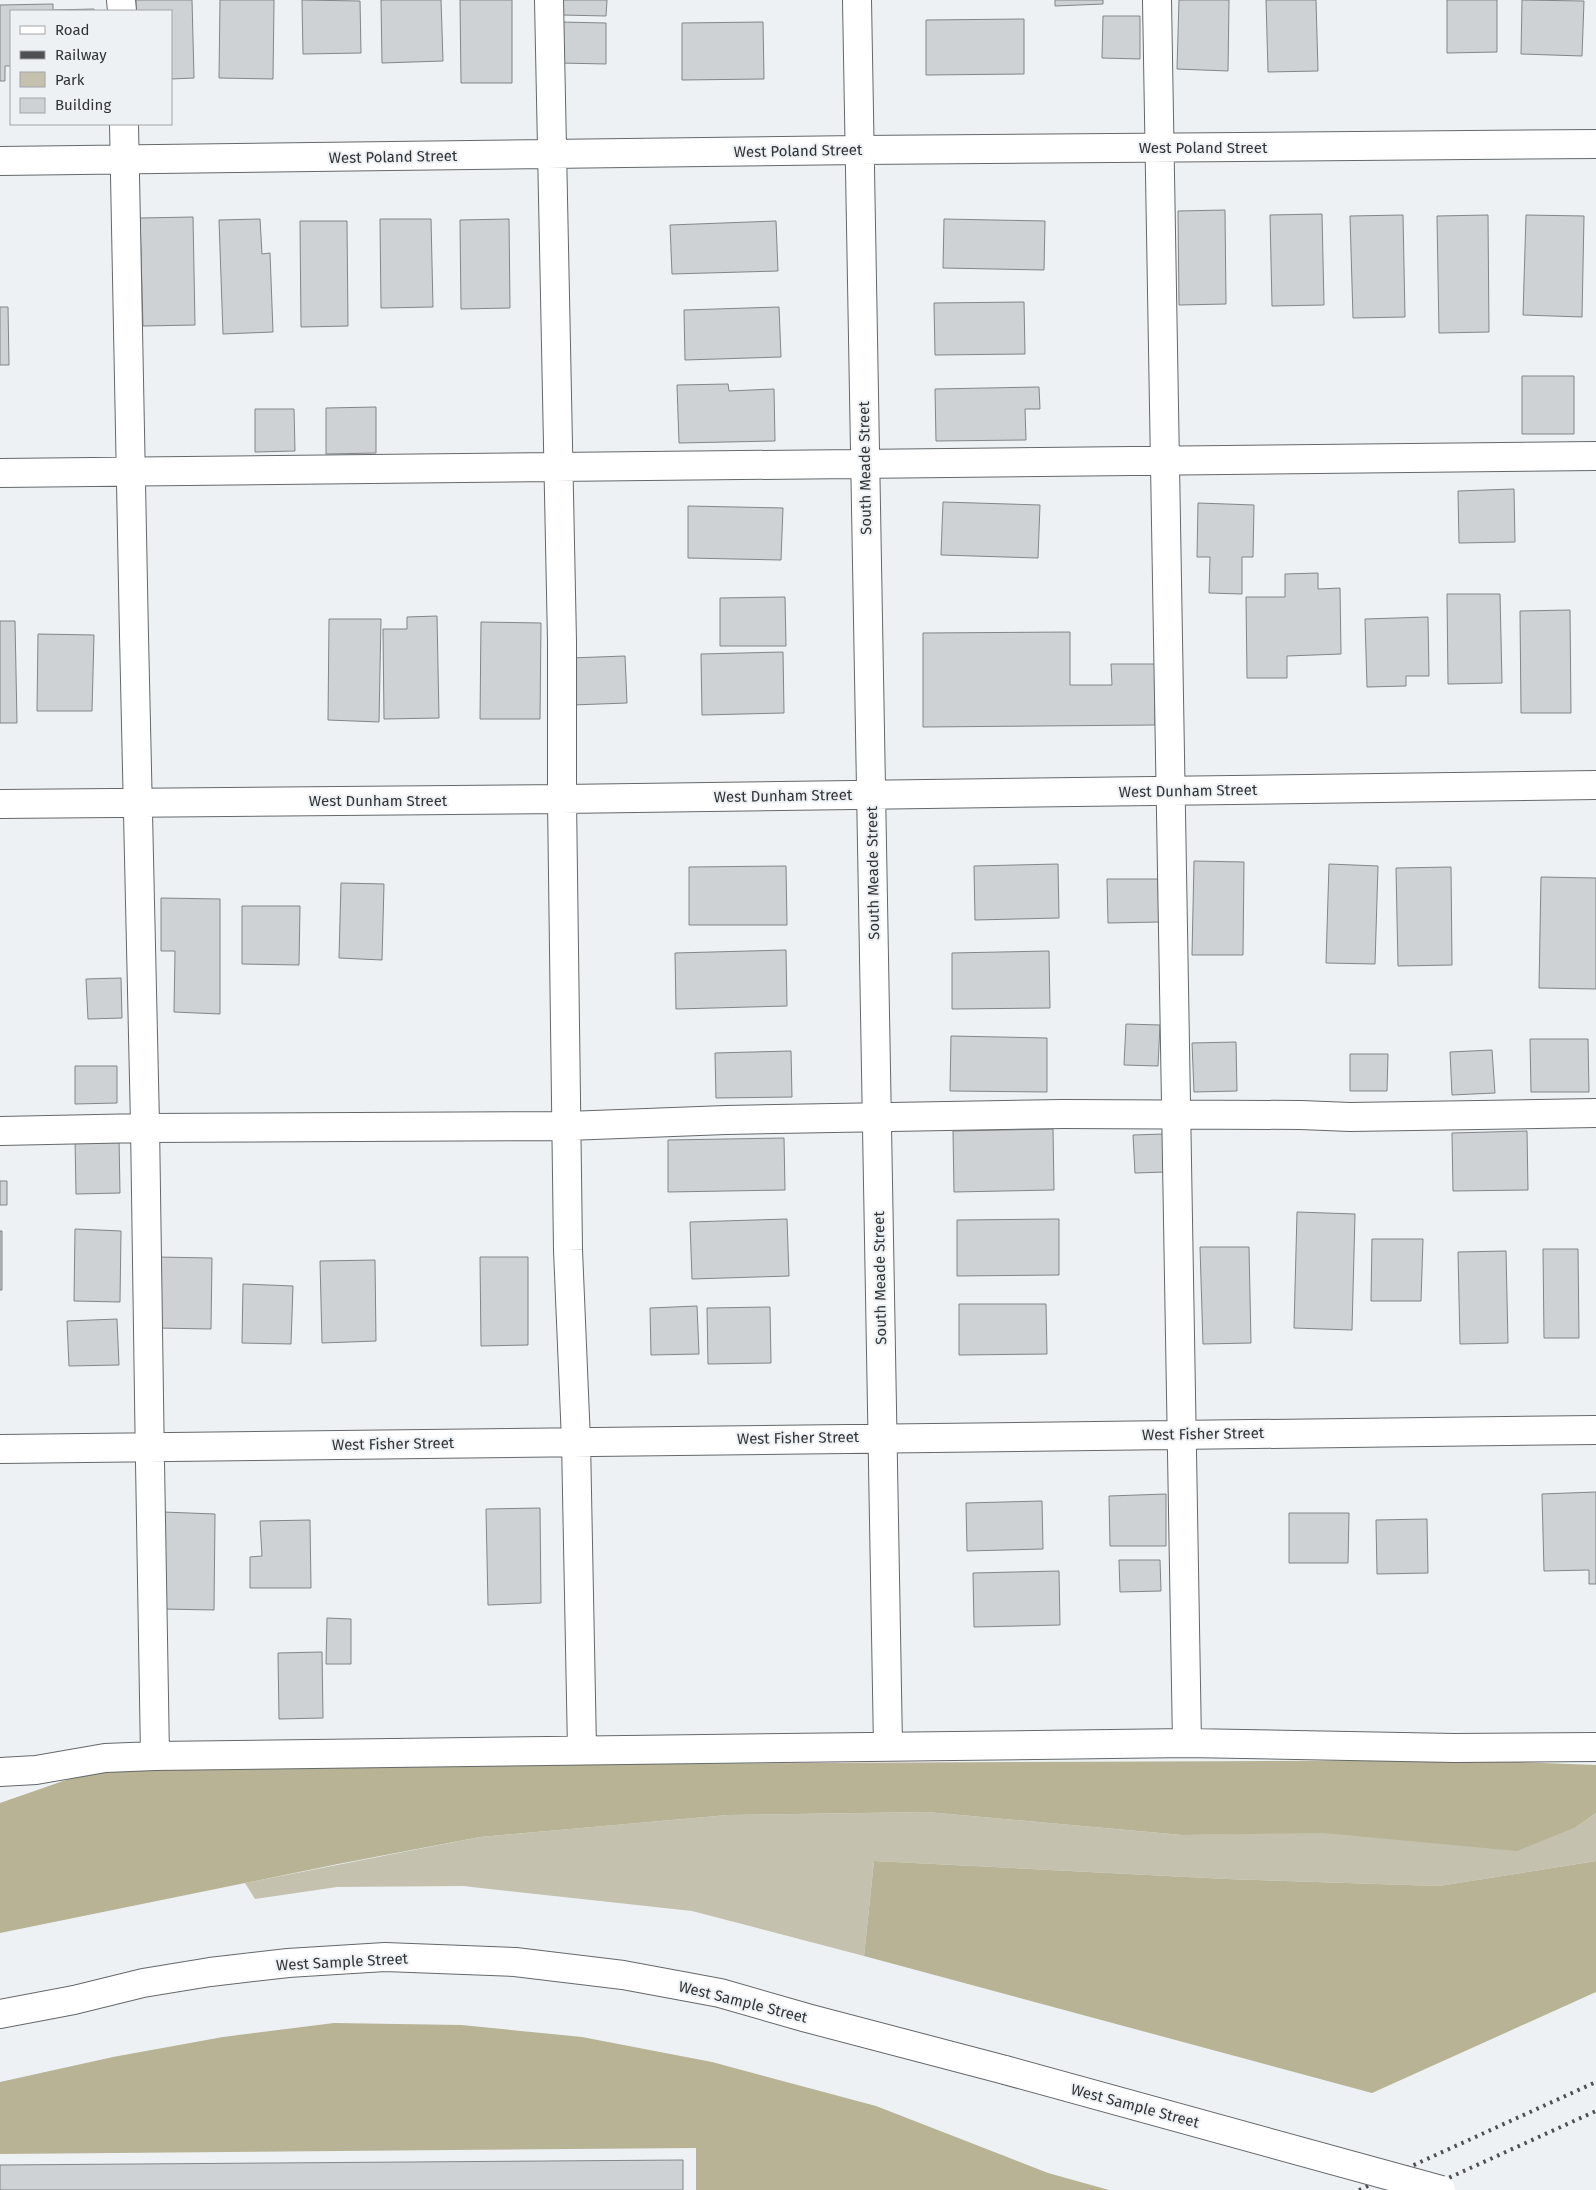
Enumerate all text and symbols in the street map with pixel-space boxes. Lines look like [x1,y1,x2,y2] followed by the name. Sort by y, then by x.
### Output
[10,10,172,125] legend
[55,21,90,39] text: Road
[55,46,107,64] text: Railway
[55,71,85,89] text: Park
[55,96,111,114] text: Building
[1139,139,1268,157] street label: West Poland Street
[733,141,863,161] street label: West Poland Street
[328,147,458,167] street label: West Poland Street
[855,401,875,535] street label: South Meade Street
[1119,781,1258,801] street label: West Dunham Street
[714,786,853,806] street label: West Dunham Street
[309,792,448,810] street label: West Dunham Street
[863,806,883,940] street label: South Meade Street
[870,1211,890,1345] street label: South Meade Street
[1142,1424,1265,1444] street label: West Fisher Street
[737,1428,860,1448] street label: West Fisher Street
[332,1434,455,1454] street label: West Fisher Street
[276,1950,409,1974] street label: West Sample Street
[677,1977,810,2027] street label: West Sample Street
[1069,2080,1202,2132] street label: West Sample Street

